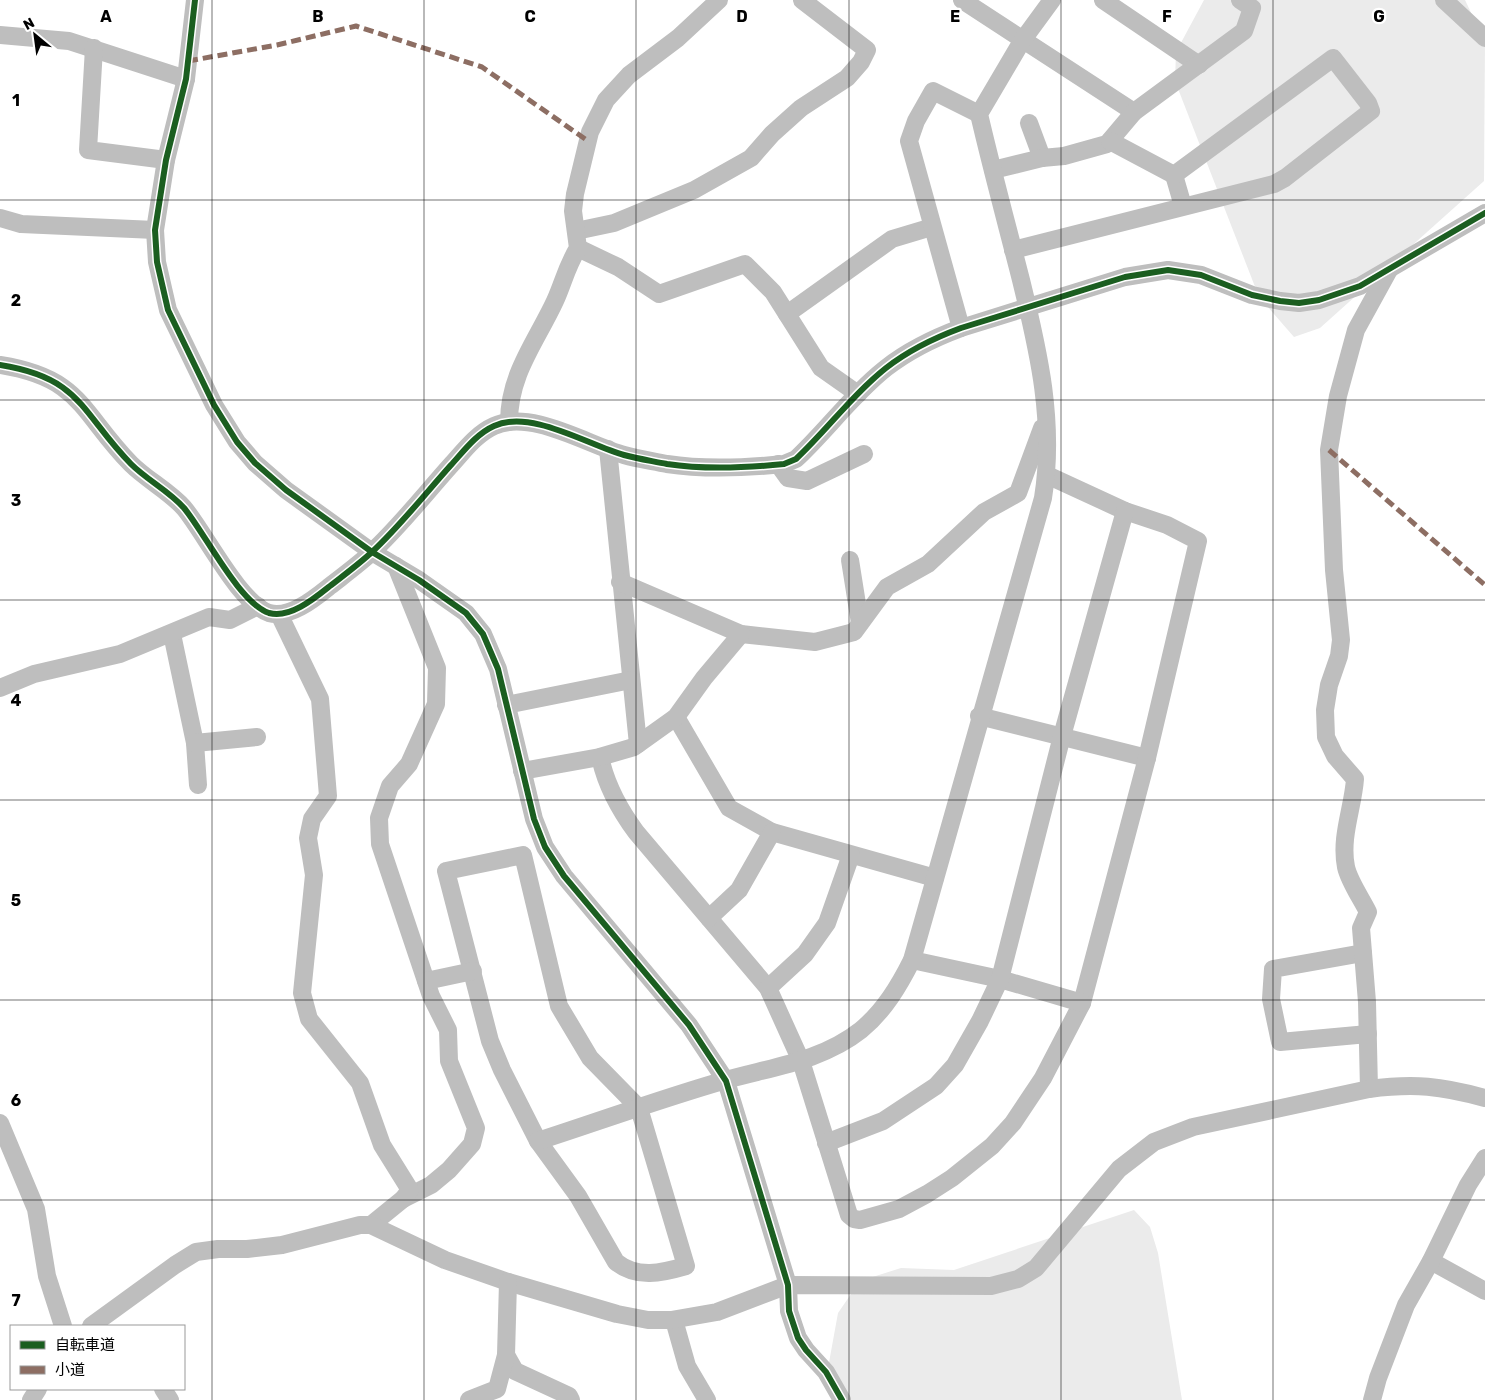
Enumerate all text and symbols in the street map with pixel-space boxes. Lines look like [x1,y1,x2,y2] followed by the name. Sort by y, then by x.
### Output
[100,7,112,26] text: A
[312,7,324,26] text: B
[524,7,536,26] text: C
[736,7,748,26] text: D
[950,7,960,26] text: E
[1162,7,1172,26] text: F
[1373,7,1385,26] text: G
[10,10,60,60] north arrow
[20,14,37,34] text: N
[12,91,20,110] text: 1
[11,291,21,310] text: 2
[11,491,21,510] text: 3
[11,691,22,710] text: 4
[11,891,21,910] text: 5
[11,1091,21,1110] text: 6
[11,1291,21,1310] text: 7
[10,1325,185,1390] legend
[55,1336,115,1354] text: 自転車道
[55,1361,85,1379] text: 小道

